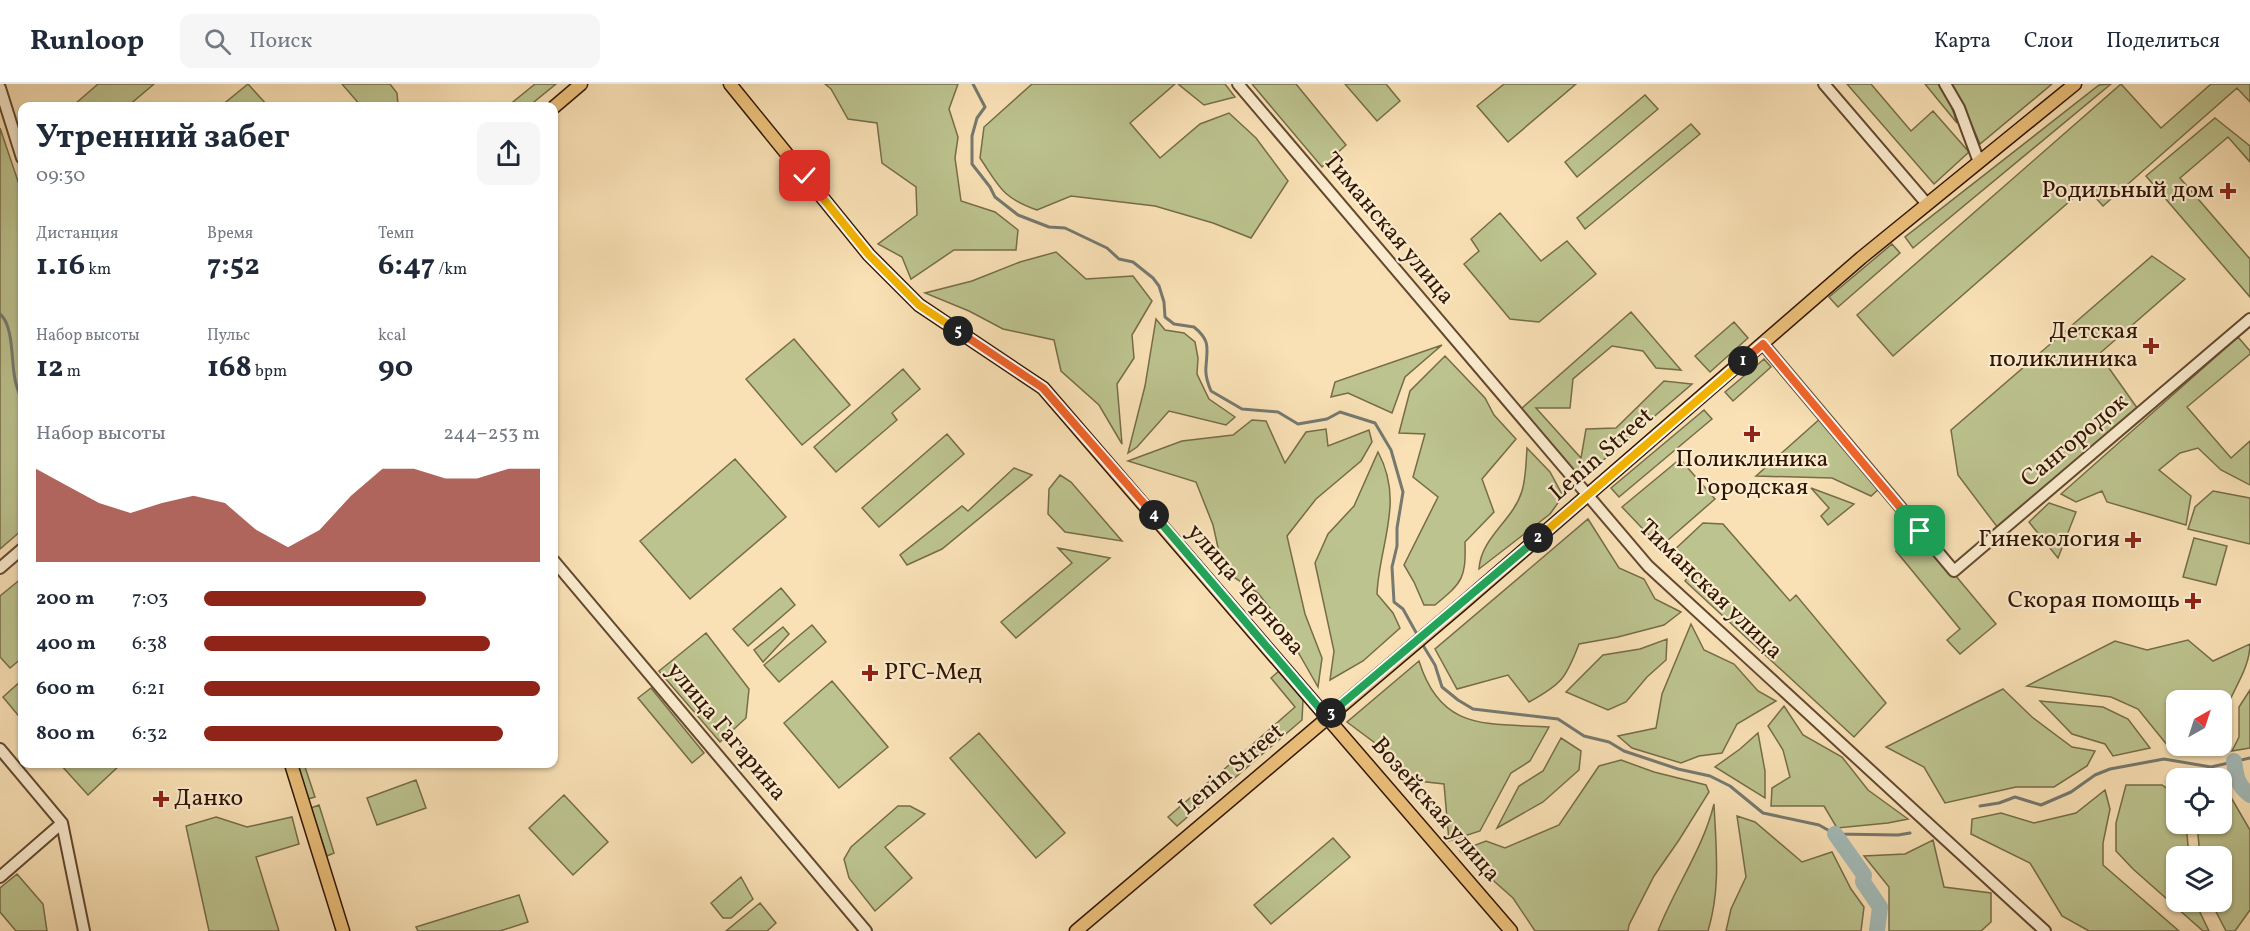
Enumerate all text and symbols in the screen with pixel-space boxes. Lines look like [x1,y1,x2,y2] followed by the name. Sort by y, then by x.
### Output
[180,14,600,68] search box
[30,22,144,61] text: Runloop
[201,25,234,58] icon: search
[249,26,312,57] text: Поиск
[1934,27,1991,56] text: Карта
[2024,27,2073,56] text: Слои
[2106,27,2220,56] text: Поделиться
[36,116,290,162] text: Утренний забег
[477,122,540,185] button: share
[1314,145,1462,313] street label: Тиманская улица
[779,150,830,201] pin
[788,159,821,192] icon: check
[36,162,85,190] text: 09:30
[2041,174,2214,208] place label: Родильный дом
[2219,182,2237,200] marker: Родильный дом
[36,223,118,245] text: Дистанция
[207,223,253,245] text: Время
[378,223,414,245] text: Темп
[36,245,85,287] text: 1.16
[207,245,260,287] text: 7:52
[378,245,435,287] text: 6:47
[85,259,111,281] text: km
[435,259,467,281] text: /km
[1989,315,2138,377] place label: Детская поликлиника
[943,316,973,346] pin: 5
[954,320,962,342] text: 5
[36,325,140,347] text: Набор высоты
[207,325,250,347] text: Пульс
[378,325,406,347] text: kcal
[2142,337,2160,355] marker: Детская поликлиника
[1728,346,1758,376] pin: 1
[36,347,64,389] text: 12
[207,347,252,389] text: 168
[378,347,413,389] text: 90
[1740,350,1746,372] text: 1
[64,361,81,383] text: m
[252,361,287,383] text: bpm
[2014,386,2136,496] street label: Сангородок
[1542,400,1662,510] street label: Lenin Street
[36,420,166,448] text: Набор высоты
[443,420,540,448] text: 244–253 m
[1743,425,1761,443] marker: Поликлиника Городская
[1676,443,1828,505] place label: Поликлиника Городская
[1139,500,1169,530] pin: 4
[1149,504,1159,526] text: 4
[1894,505,1945,556] pin
[1630,512,1790,668] street label: Тиманская улица
[1903,514,1936,547] icon: arrive
[1178,517,1312,663] street label: улица Чернова
[1523,523,1553,553] pin: 2
[1978,523,2120,557] place label: Гинекология
[1534,527,1542,549] text: 2
[2124,531,2142,549] marker: Гинекология
[2008,584,2180,618] place label: Скорая помощь
[36,585,94,613] text: 200 m
[132,585,168,613] text: 7:03
[2184,592,2202,610] marker: Скорая помощь
[36,630,96,658] text: 400 m
[132,630,167,658] text: 6:38
[658,655,794,809] street label: улица Гагарина
[884,656,982,690] place label: РГС-Мед
[861,664,879,682] marker: РГС-Мед
[36,675,95,703] text: 600 m
[132,675,165,703] text: 6:21
[2166,690,2232,756] north arrow
[2166,690,2232,912] map controls
[1316,698,1346,728] pin: 3
[1327,702,1335,724] text: 3
[1172,716,1292,824] street label: Lenin Street
[36,720,95,748] text: 800 m
[132,720,168,748] text: 6:32
[1362,730,1508,890] street label: Возейская улица
[2166,768,2232,834] button: locate
[174,782,243,816] place label: Данко
[152,790,170,808] marker: Данко
[2166,846,2232,912] button: layers

